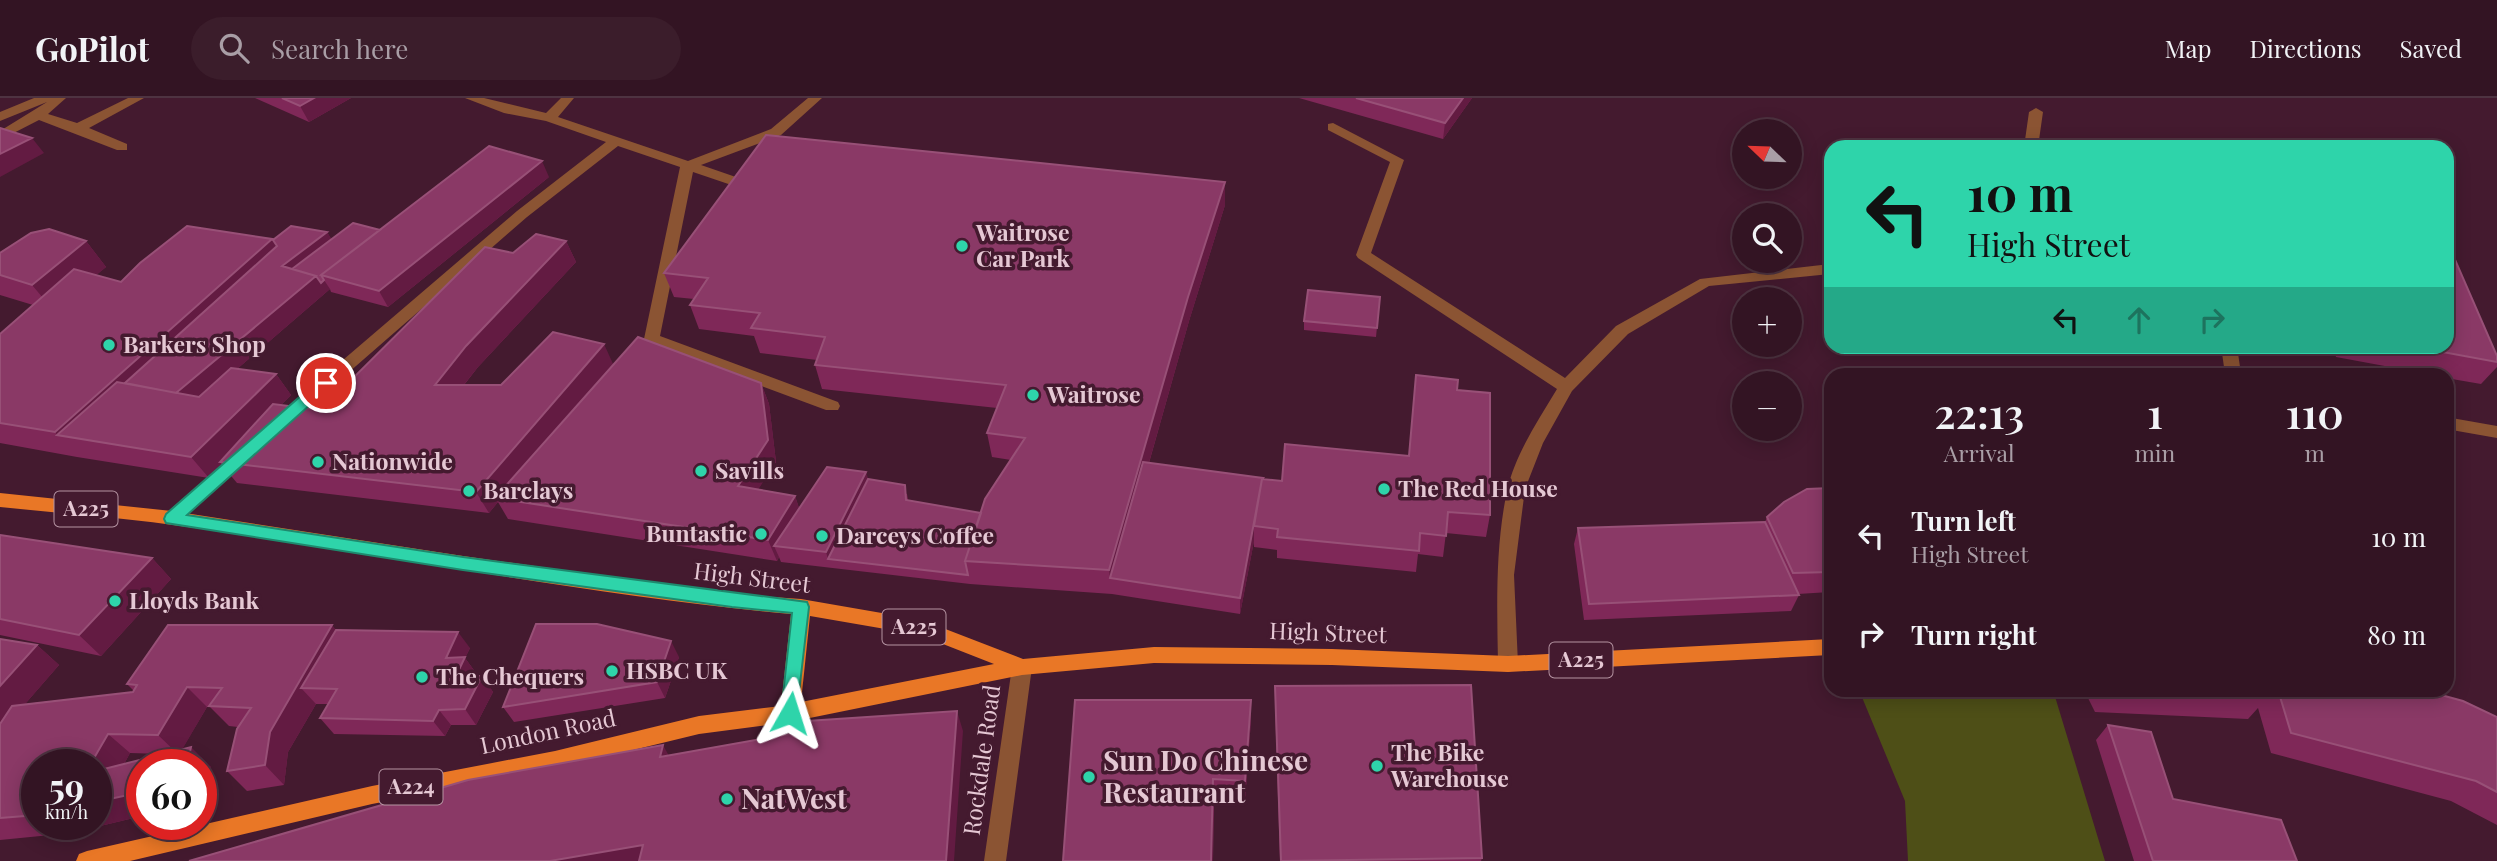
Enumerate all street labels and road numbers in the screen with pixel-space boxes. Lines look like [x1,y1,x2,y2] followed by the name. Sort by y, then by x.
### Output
[55,492,118,526] road number: A225
[692,554,813,599] street label: High Street
[883,610,946,644] road number: A225
[1269,614,1388,649] street label: High Street
[1550,642,1612,678] road number: A225
[955,683,1006,837] street label: Rockdale Road
[477,701,618,760] street label: London Road
[380,770,442,804] road number: A224

